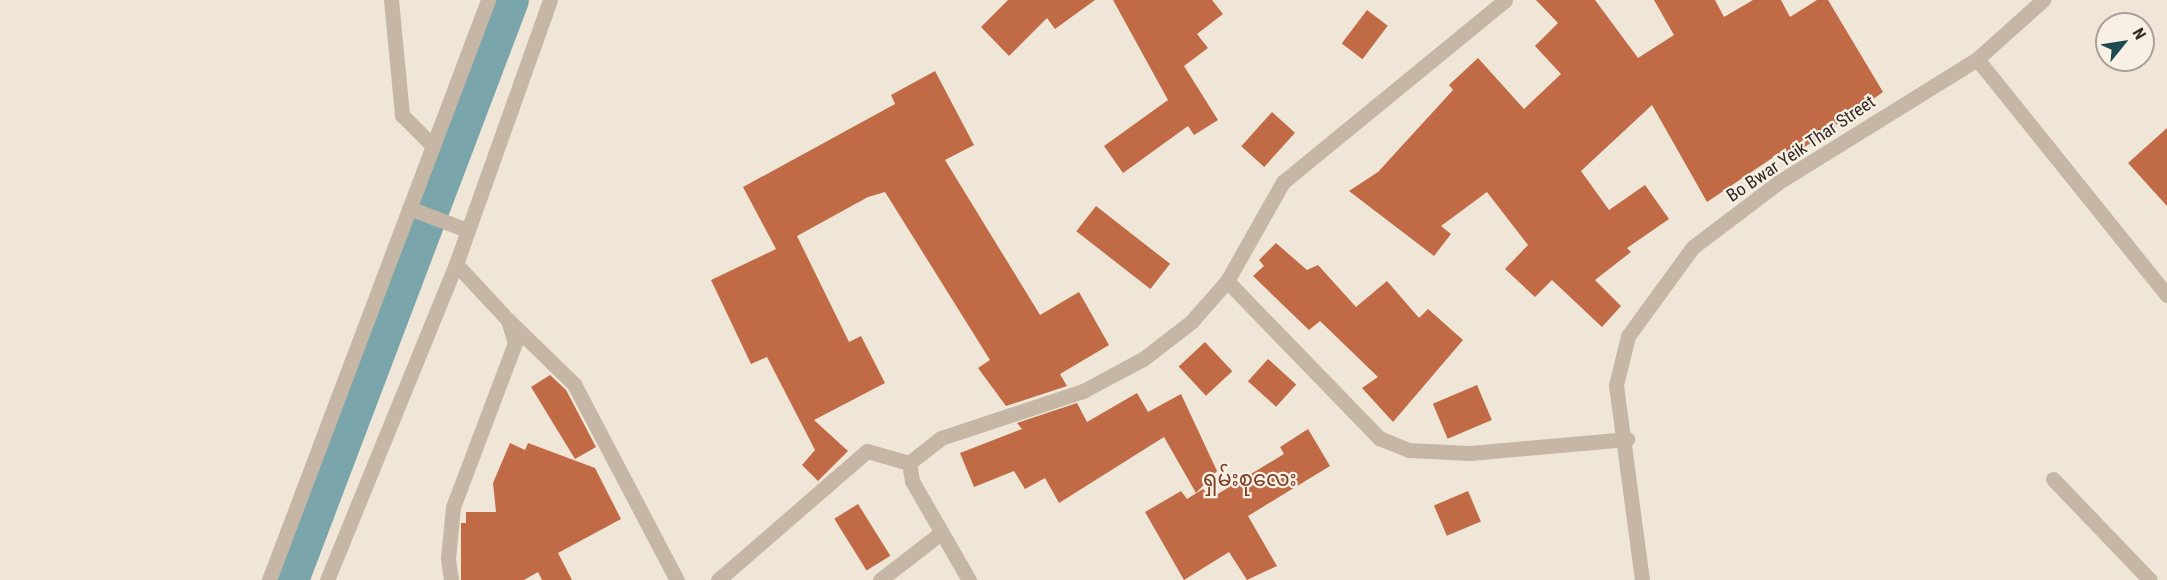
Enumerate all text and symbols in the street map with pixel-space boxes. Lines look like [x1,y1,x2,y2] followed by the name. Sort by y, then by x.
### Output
[2095,12,2155,72] north arrow
[2129,25,2150,43] text: N
[1722,91,1880,207] street label: Bo Bwar Yeik Thar Street
[1203,466,1297,492] district label: ရှမ်းစုလေး

